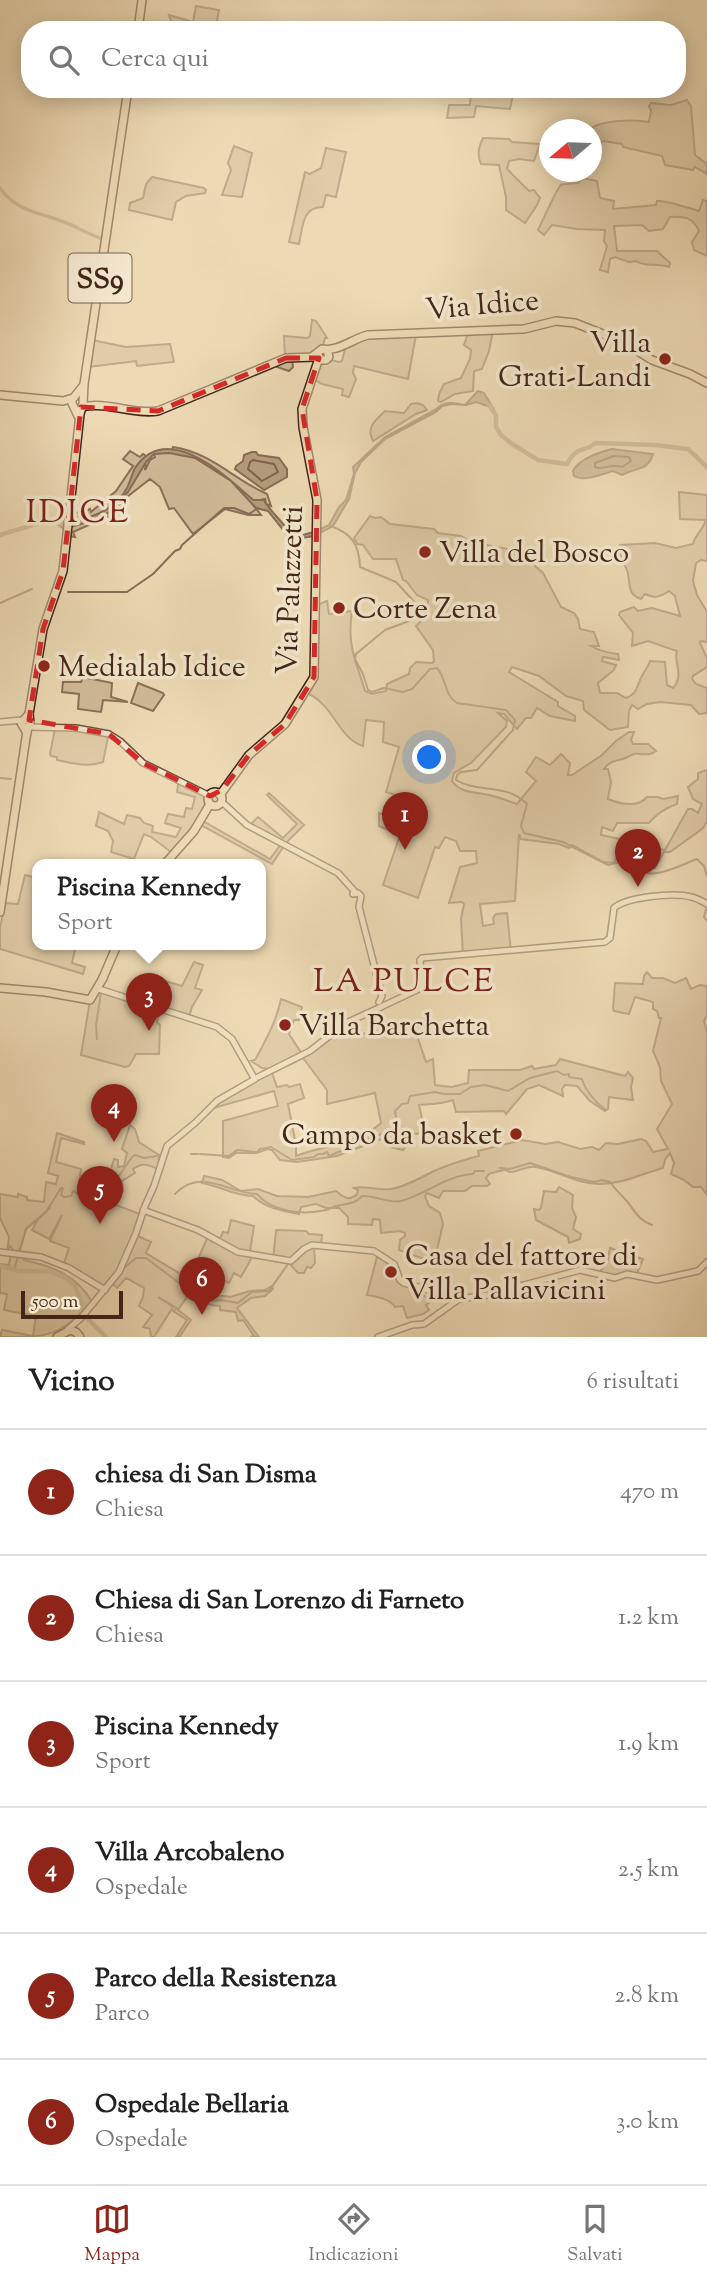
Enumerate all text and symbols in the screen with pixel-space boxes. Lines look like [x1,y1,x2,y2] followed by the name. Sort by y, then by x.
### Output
[21,21,686,98] search box
[45,41,83,79] icon: search
[101,41,209,78] text: Cerca qui
[539,119,602,182] north arrow
[68,254,132,302] road number: SS9
[424,280,541,333] street label: Via Idice
[498,323,651,400] place label: Villa Grati-Landi
[657,351,673,367] marker: Villa Grati-Landi
[26,490,130,538] district label: IDICE
[267,505,316,675] street label: Via Palazzetti
[439,533,629,576] place label: Villa del Bosco
[417,544,433,560] marker: Villa del Bosco
[353,589,497,632] place label: Corte Zena
[331,600,347,616] marker: Corte Zena
[58,647,246,690] place label: Medialab Idice
[36,658,52,674] marker: Medialab Idice
[412,740,446,774] your location
[382,792,428,850] pin: 1
[615,829,661,887] pin: 2
[32,859,266,950] popup
[57,870,241,907] text: Piscina Kennedy
[57,907,113,940] text: Sport
[313,959,495,1007] district label: LA PULCE
[126,973,172,1031] pin: 3
[299,1006,490,1049] place label: Villa Barchetta
[277,1017,293,1033] marker: Villa Barchetta
[91,1084,137,1142] pin: 4
[281,1115,502,1158] place label: Campo da basket
[508,1126,524,1142] marker: Campo da basket
[77,1166,123,1224] pin: 5
[405,1236,638,1313] place label: Casa del fattore di Villa Pallavicini
[179,1257,225,1315] pin: 6
[383,1264,399,1280] marker: Casa del fattore di Villa Pallavicini
[21,1288,122,1320] scale bar
[32,1289,78,1316] text: 500 m
[28,1361,115,1404] text: Vicino
[586,1366,679,1399] text: 6 risultati
[95,1457,317,1494] text: chiesa di San Disma
[47,1476,55,1509] text: 1
[620,1476,679,1509] text: 470 m
[95,1494,164,1527] text: Chiesa
[95,1583,464,1620] text: Chiesa di San Lorenzo di Farneto
[46,1602,56,1635] text: 2
[618,1602,679,1635] text: 1.2 km
[95,1620,164,1653] text: Chiesa
[95,1709,279,1746] text: Piscina Kennedy
[46,1728,56,1761] text: 3
[618,1728,679,1761] text: 1.9 km
[95,1746,151,1779] text: Sport
[95,1835,285,1872] text: Villa Arcobaleno
[45,1854,57,1887] text: 4
[618,1854,679,1887] text: 2.5 km
[95,1872,188,1905] text: Ospedale
[95,1961,337,1998] text: Parco della Resistenza
[47,1980,55,2013] text: 5
[614,1980,679,2013] text: 2.8 km
[95,1998,150,2031] text: Parco
[95,2087,289,2124] text: Ospedale Bellaria
[45,2106,57,2139] text: 6
[616,2106,679,2139] text: 3.0 km
[95,2124,188,2157] text: Ospedale
[84,2200,140,2269] tab: Mappa
[308,2200,399,2269] tab: Indicazioni
[567,2200,623,2269] tab: Salvati

